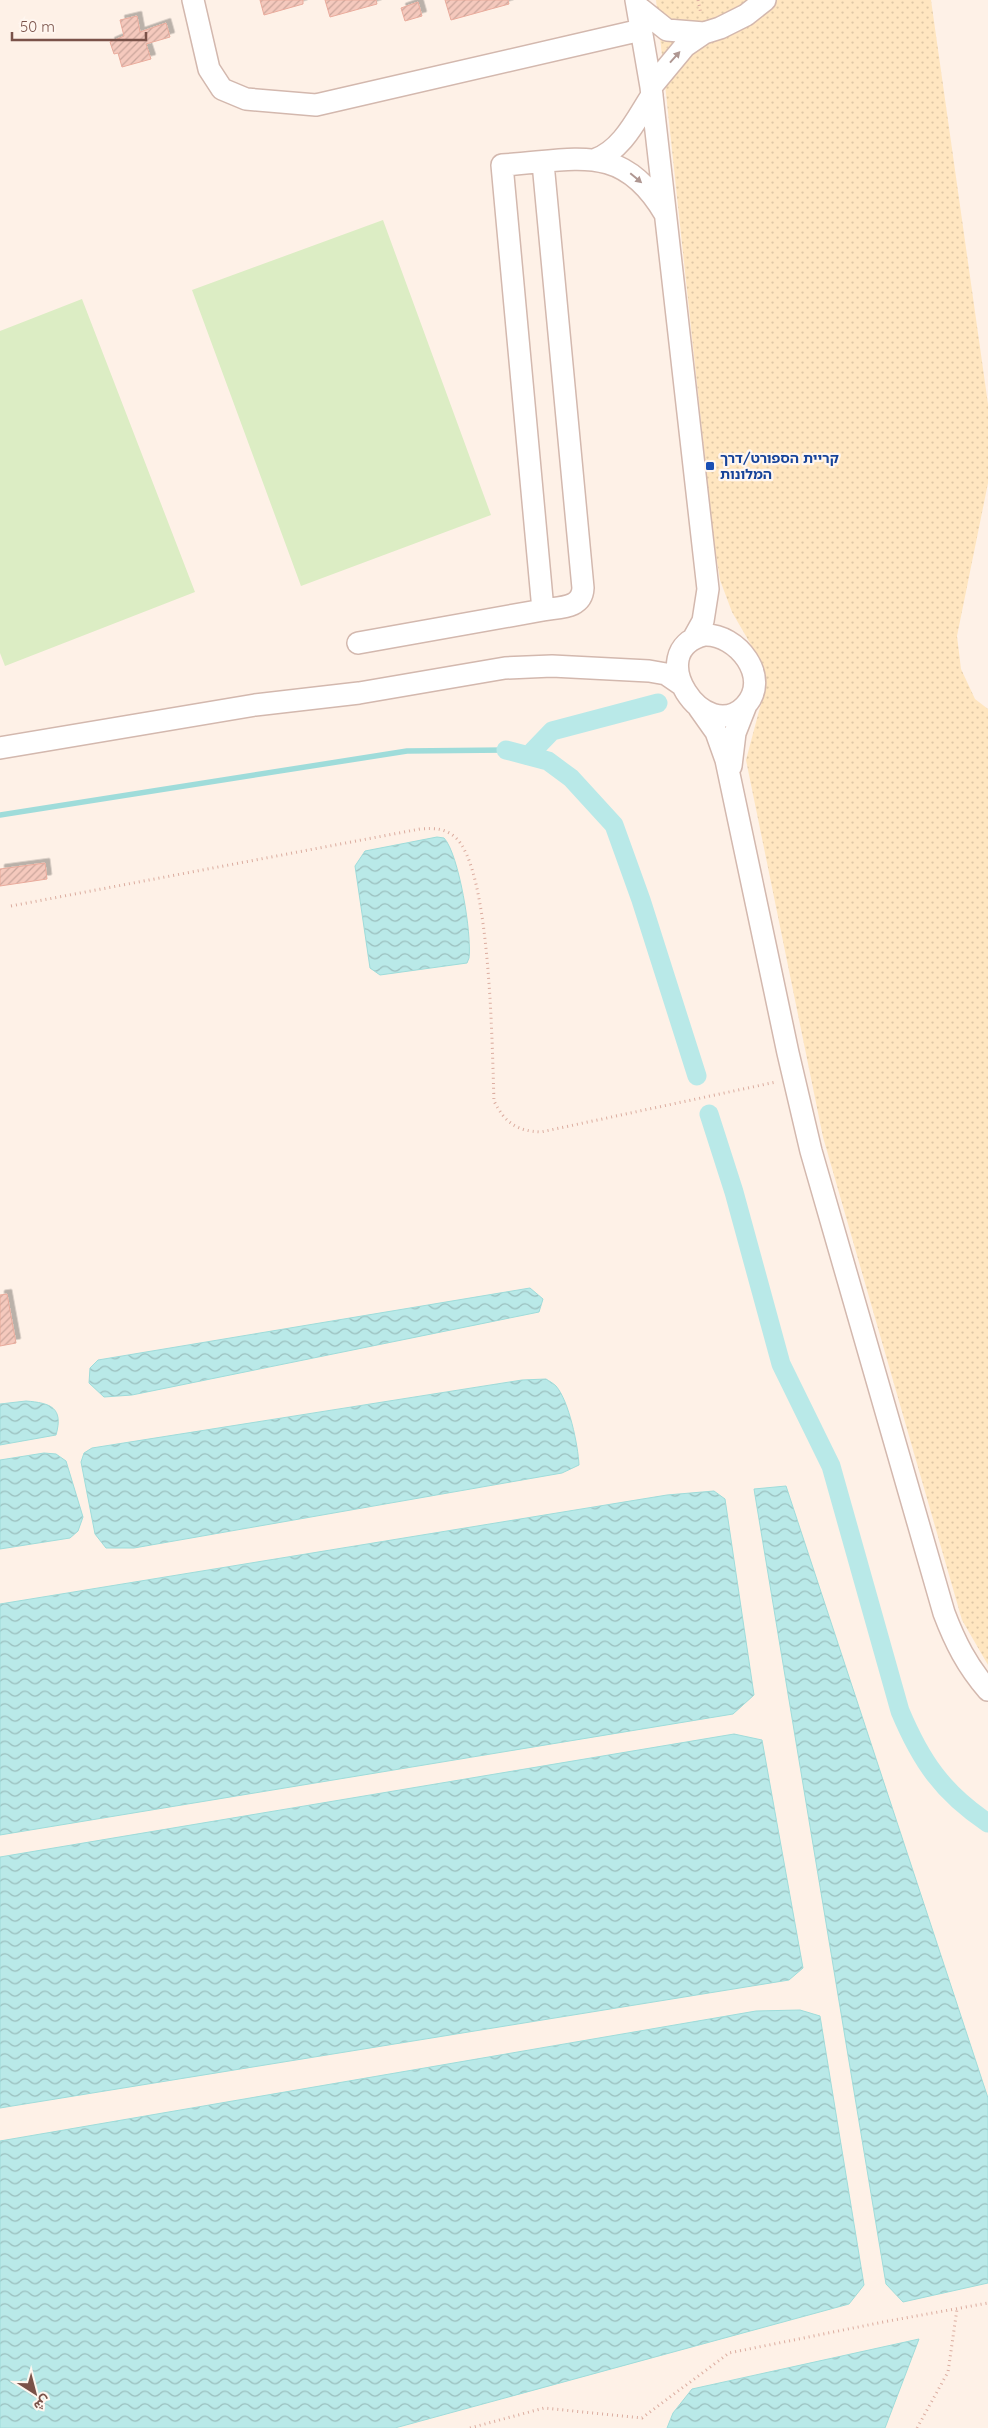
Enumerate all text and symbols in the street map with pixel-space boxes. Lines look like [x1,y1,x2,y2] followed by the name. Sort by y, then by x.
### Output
[12,10,146,42] scale bar
[20,17,55,36] text: 50 m
[669,52,681,64] one-way arrow
[630,172,643,183] one-way arrow
[720,449,839,483] place label: קריית הספורט/דרך המלונות
[704,460,716,472] marker: קריית הספורט/דרך המלונות
[10,2368,60,2418] north arrow
[30,2391,55,2416] text: ش

